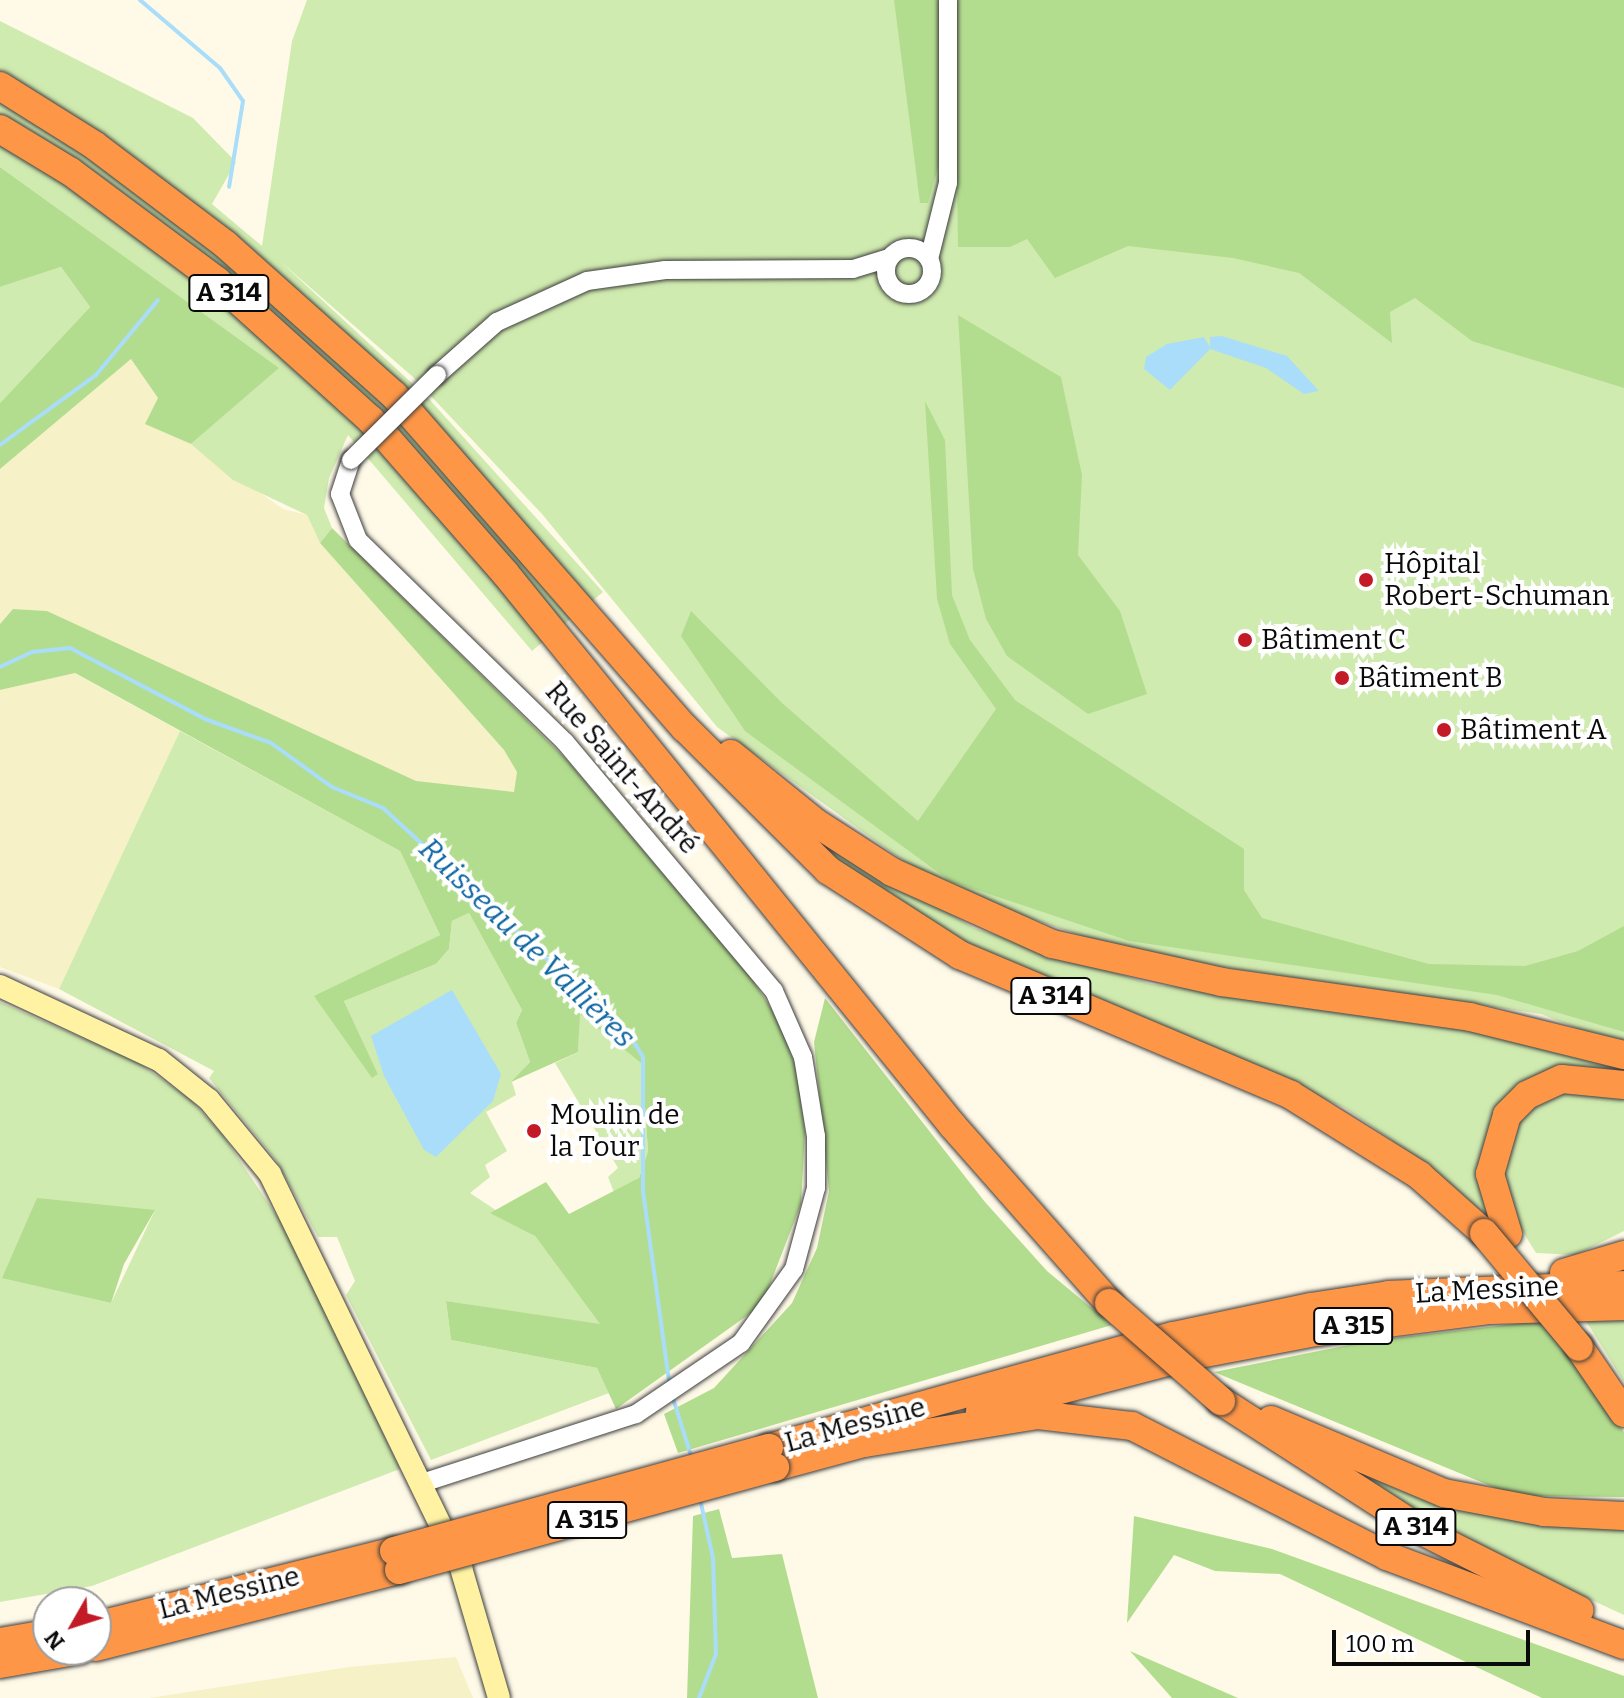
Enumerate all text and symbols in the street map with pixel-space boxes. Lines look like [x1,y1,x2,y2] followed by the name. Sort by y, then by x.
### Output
[187,271,271,315] road number: A 314
[1384,547,1610,613] place label: Hôpital Robert-Schuman
[1355,569,1377,591] marker: Hôpital Robert-Schuman
[1261,623,1406,657] place label: Bâtiment C
[1236,631,1254,649] marker: Bâtiment C
[1358,661,1503,695] place label: Bâtiment B
[1333,669,1351,687] marker: Bâtiment B
[538,675,706,861] street label: Rue Saint-André
[1460,713,1607,747] place label: Bâtiment A
[1435,721,1453,739] marker: Bâtiment A
[412,831,642,1055] water label: Ruisseau de Vallières
[1009,974,1093,1018] road number: A 314
[550,1098,680,1164] place label: Moulin de la Tour
[525,1122,543,1140] marker: Moulin de la Tour
[1414,1269,1560,1311] street label: La Messine
[1313,1304,1393,1348] road number: A 315
[781,1390,929,1460] street label: La Messine
[547,1498,627,1542] road number: A 315
[1374,1505,1458,1549] road number: A 314
[155,1559,303,1627] street label: La Messine
[32,1586,112,1666] north arrow
[1336,1614,1534,1664] scale bar
[39,1625,70,1655] text: N
[1346,1630,1414,1658] text: 100 m

